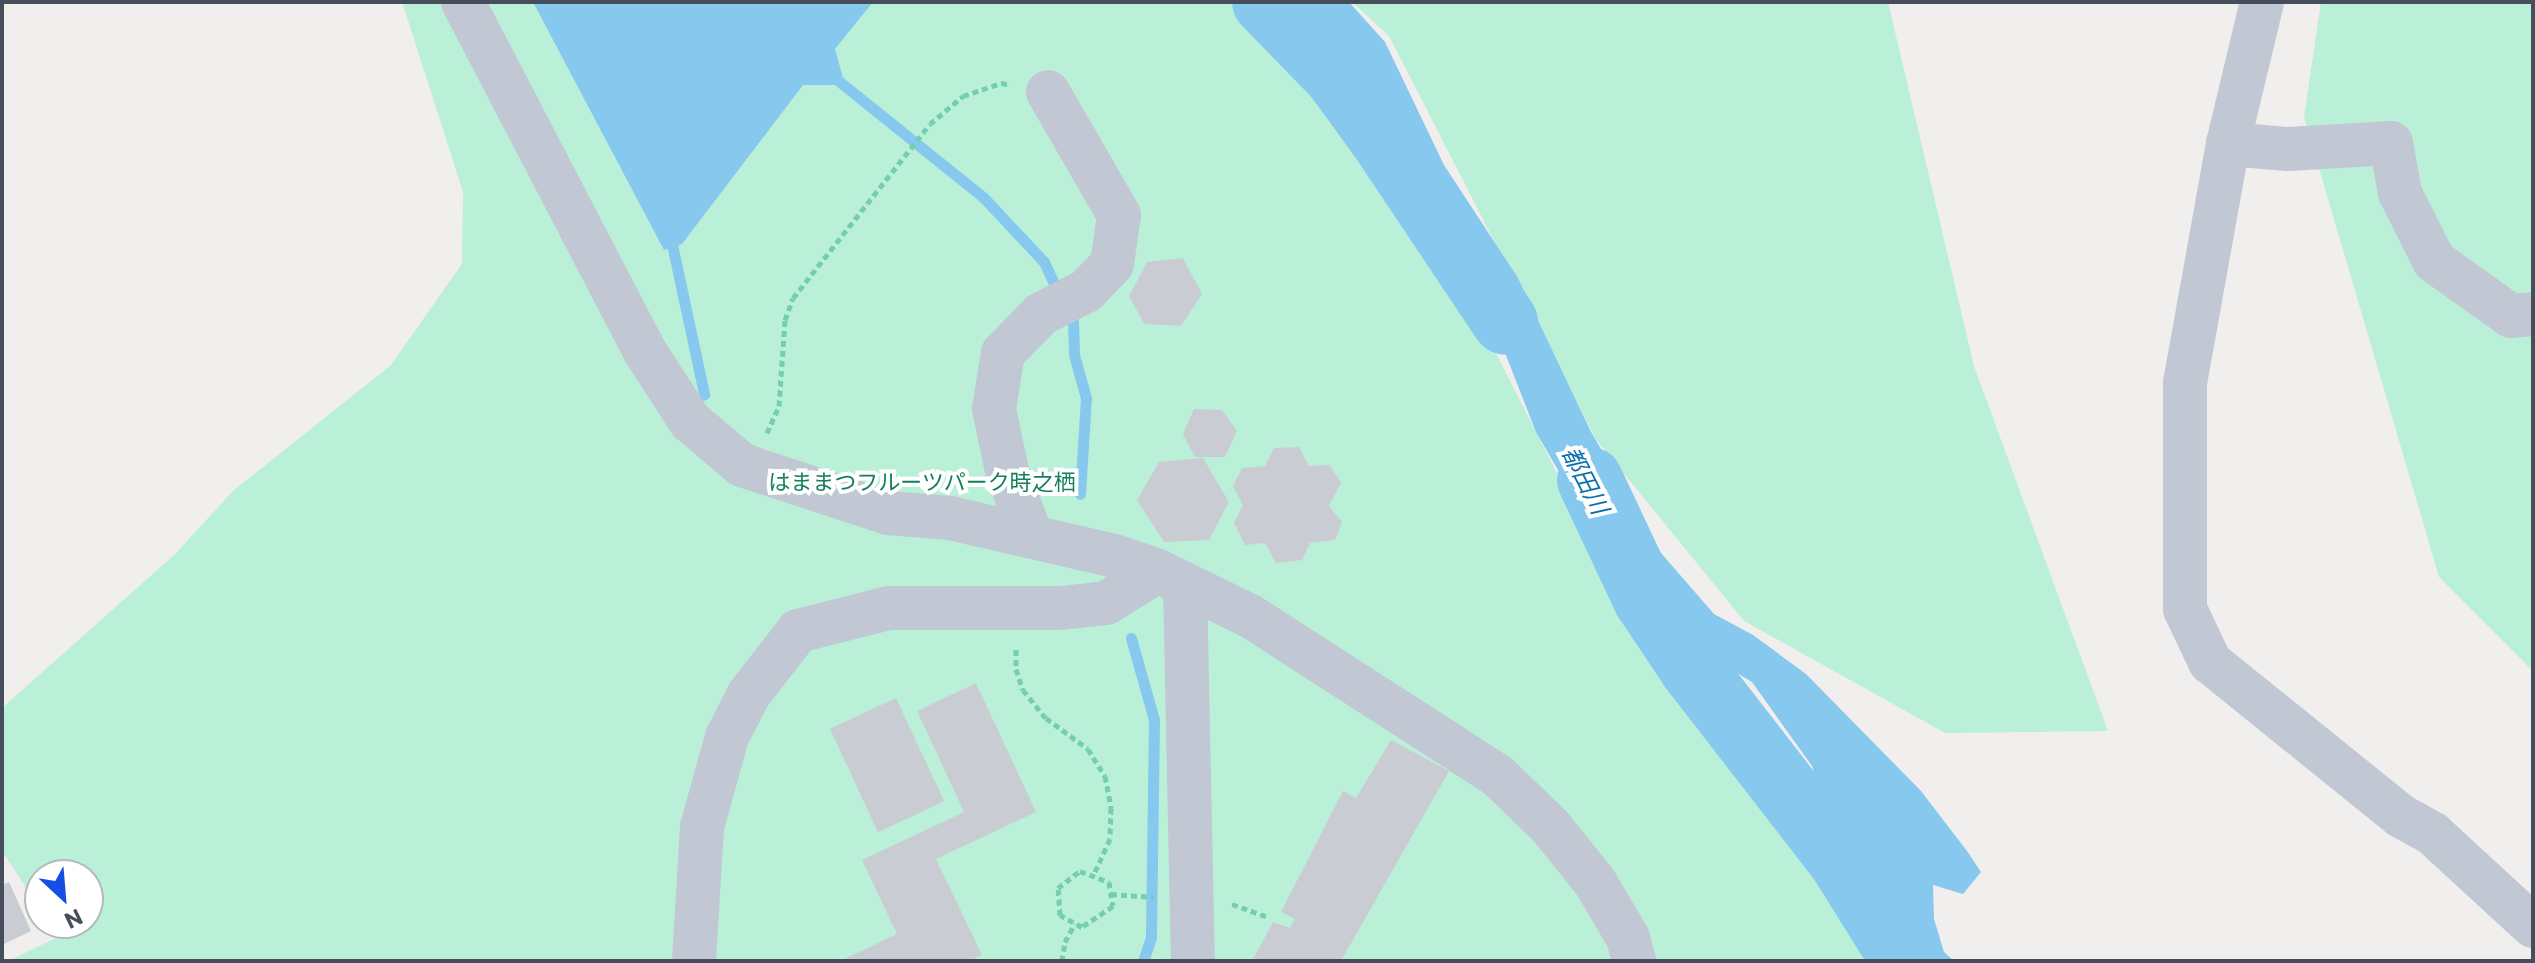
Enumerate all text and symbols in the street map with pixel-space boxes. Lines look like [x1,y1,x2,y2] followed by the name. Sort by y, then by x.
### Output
[1557,441,1615,519] water label: 都田川
[768,469,1076,495] park label: はままつフルーツパーク時之栖
[24,859,104,939] north arrow
[61,903,87,935] text: N

